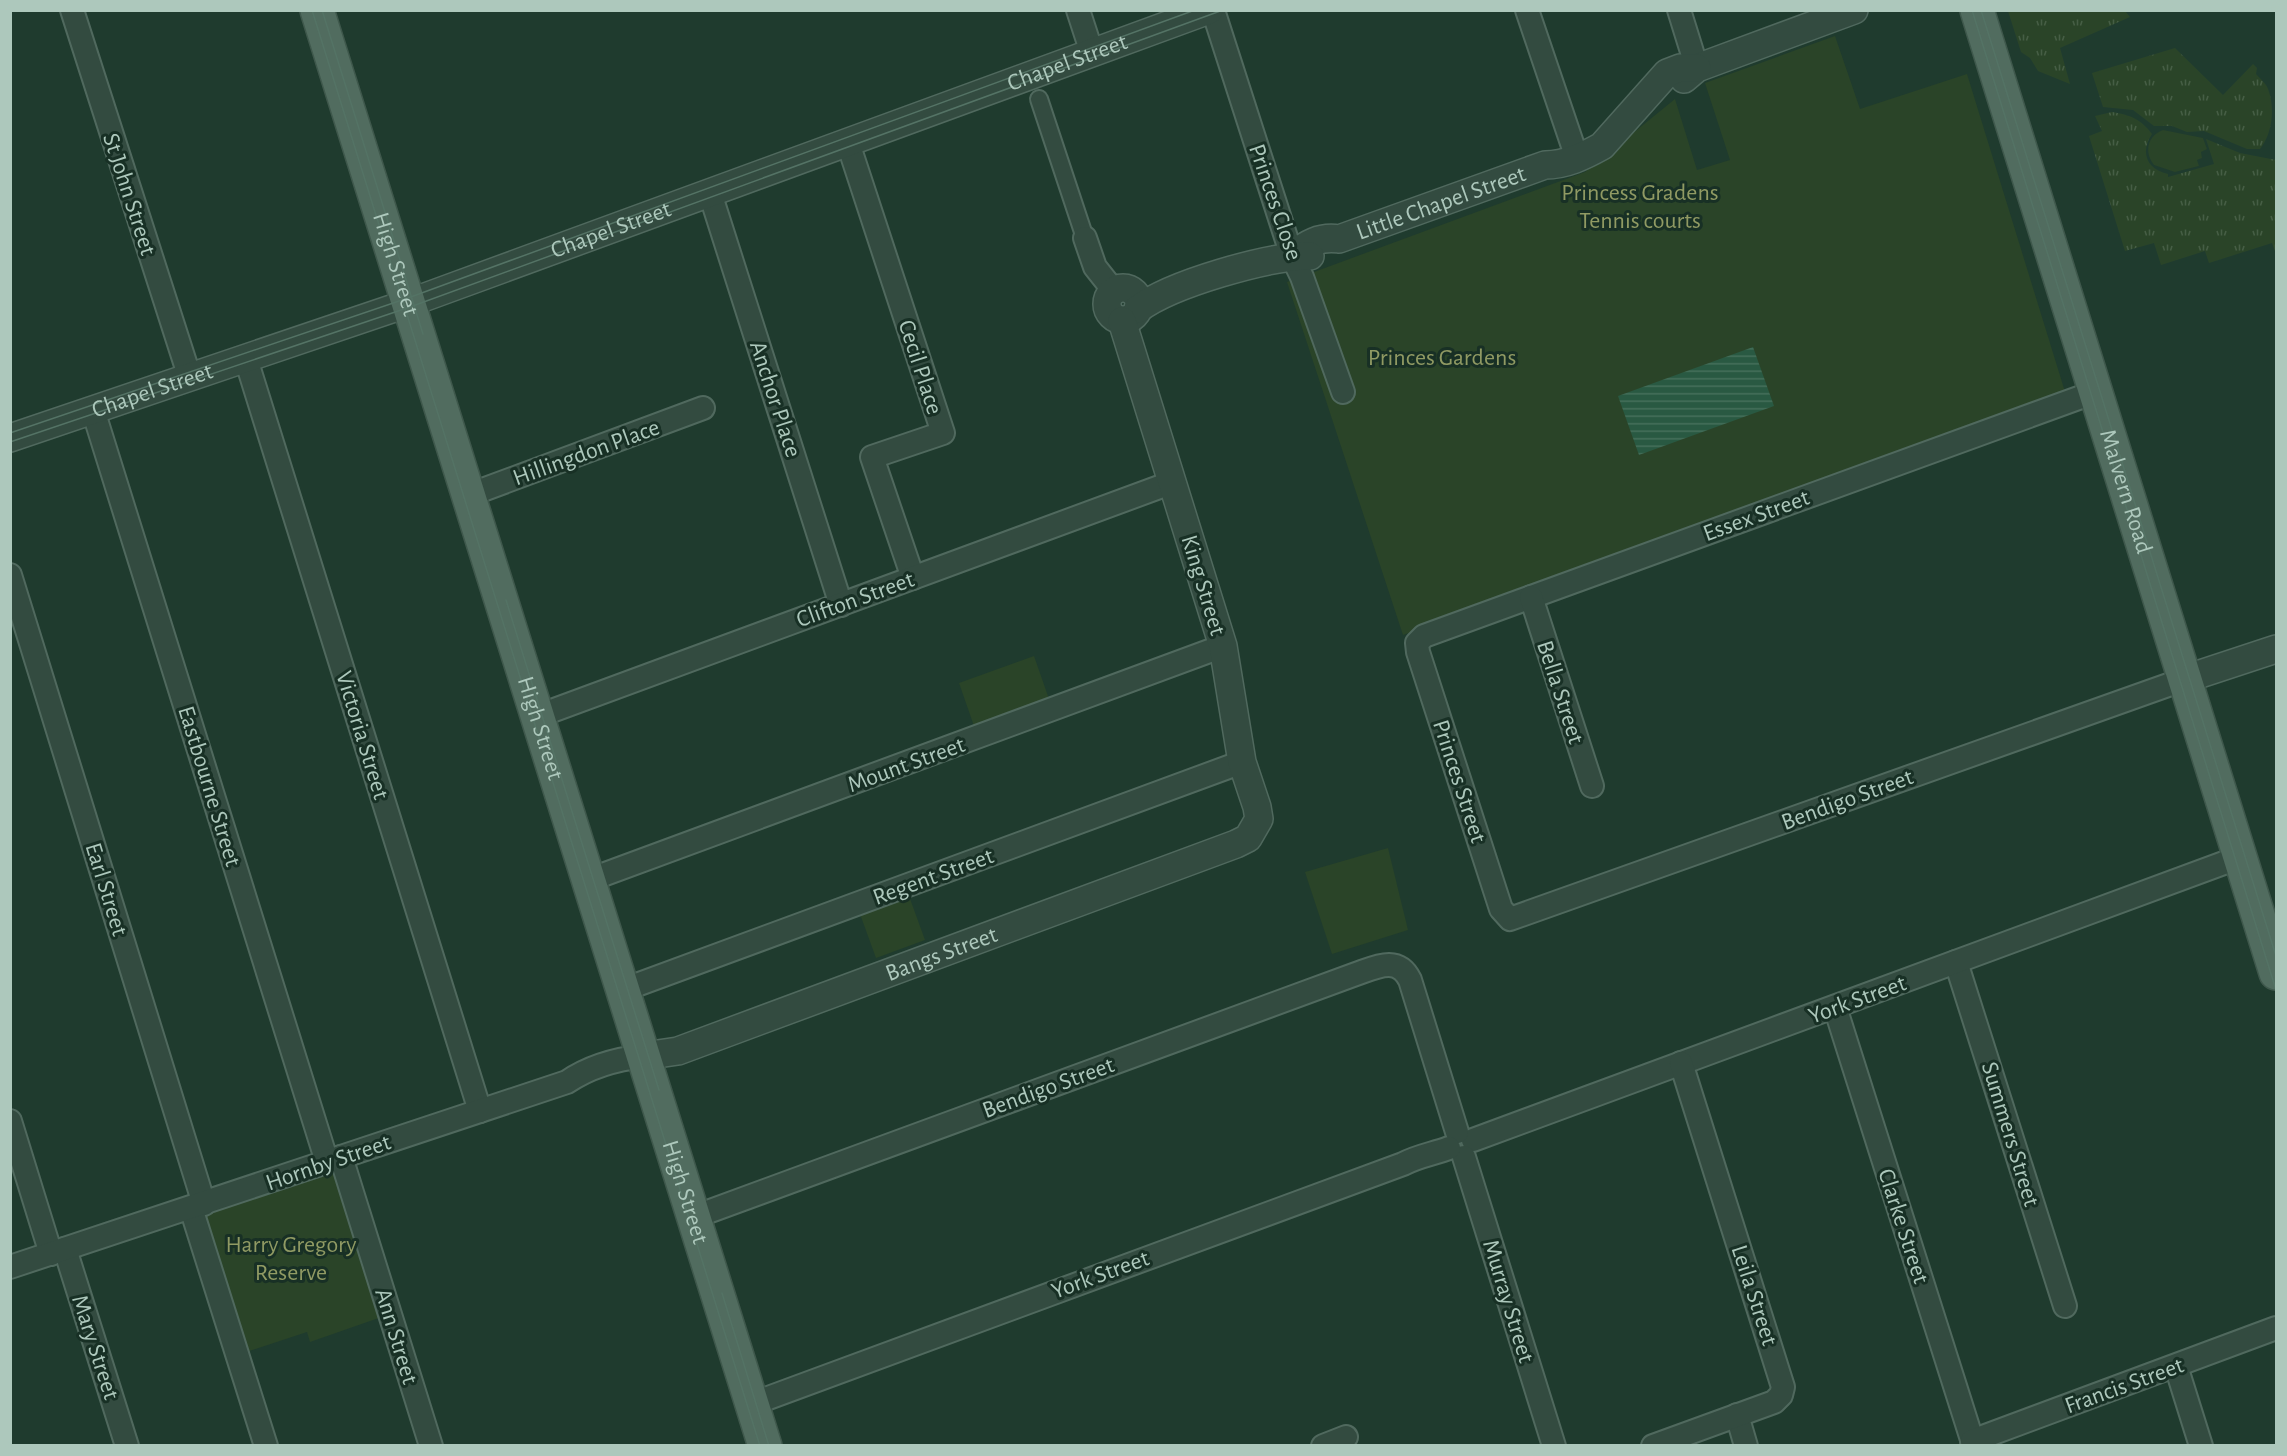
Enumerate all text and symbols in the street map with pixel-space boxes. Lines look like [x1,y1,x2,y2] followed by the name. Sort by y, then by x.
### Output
[1004,30,1131,96] street label: Chapel Street
[98,130,160,259] street label: St John Street
[1244,141,1306,264] street label: Princes Close
[1353,162,1529,245] street label: Little Chapel Street
[1561,181,1719,233] park label: Princess Gradens Tennis courts
[548,197,675,263] street label: Chapel Street
[368,210,423,319] street label: High Street
[894,317,947,418] street label: Cecil Place
[745,338,805,460] street label: Anchor Place
[1368,346,1516,370] park label: Princes Gardens
[89,359,216,422] street label: Chapel Street
[510,415,663,491] street label: Hillingdon Place
[2095,427,2156,557] street label: Malvern Road
[1700,486,1813,546] street label: Essex Street
[1176,532,1230,639] street label: King Street
[793,567,918,632] street label: Clifton Street
[1532,638,1588,747] street label: Bella Street
[331,668,393,803] street label: Victoria Street
[513,674,567,783] street label: High Street
[173,703,245,870] street label: Eastbourne Street
[1428,717,1490,846] street label: Princes Street
[845,733,968,797] street label: Mount Street
[1778,765,1917,835] street label: Bendigo Street
[81,840,132,939] street label: Earl Street
[870,844,997,910] street label: Regent Street
[882,923,1001,986] street label: Bangs Street
[1805,971,1910,1029] street label: York Street
[979,1053,1118,1123] street label: Bendigo Street
[1977,1059,2043,1210] street label: Summers Street
[263,1130,394,1196] street label: Hornby Street
[657,1138,712,1247] street label: High Street
[1873,1166,1933,1287] street label: Clarke Street
[226,1233,356,1285] park label: Harry Gregory Reserve
[1478,1237,1538,1366] street label: Murray Street
[1727,1242,1782,1349] street label: Leila Street
[1048,1246,1153,1304] street label: York Street
[370,1286,422,1387] street label: Ann Street
[67,1292,123,1403] street label: Mary Street
[2062,1353,2187,1419] street label: Francis Street

